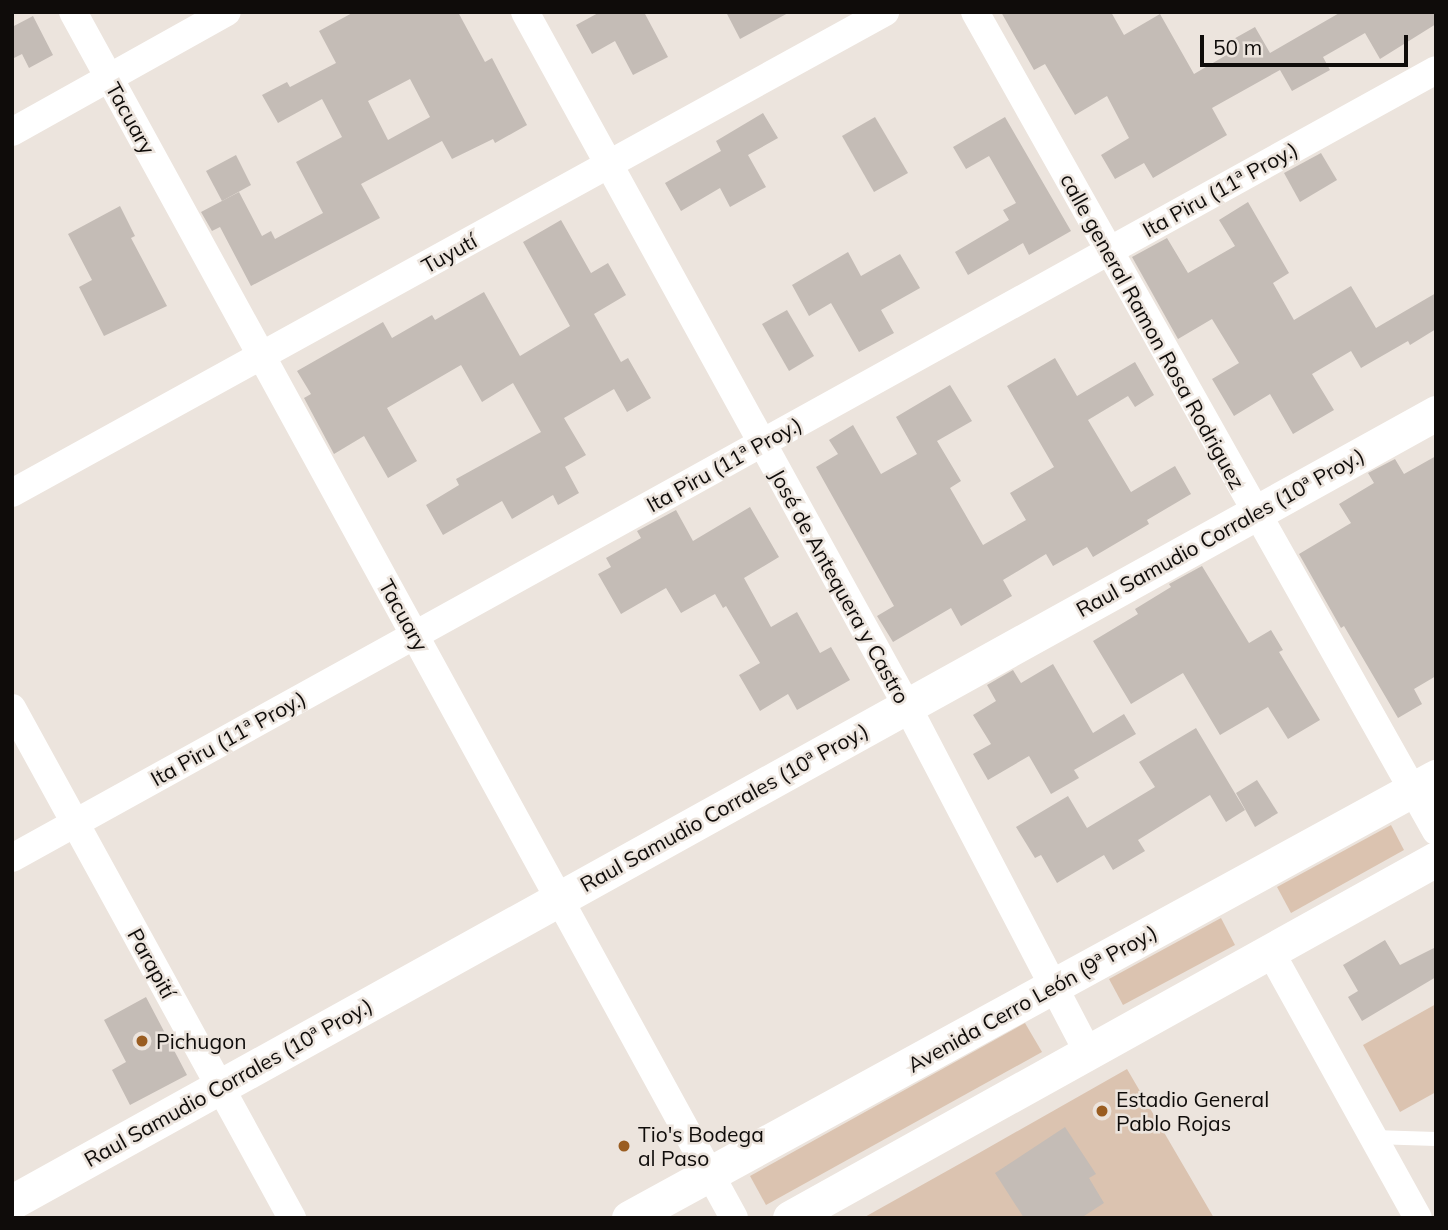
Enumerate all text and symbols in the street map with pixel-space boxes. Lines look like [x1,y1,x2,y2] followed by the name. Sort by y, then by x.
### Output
[1203,21,1411,65] scale bar
[1213,34,1262,60] text: 50 m
[101,78,161,158] street label: Tacuary
[1138,136,1302,242] street label: Ita Piru (11ª Proy.)
[1055,169,1251,493] street label: calle general Ramon Rosa Rodriguez
[417,228,481,278] street label: Tuyutí
[642,411,806,517] street label: Ita Piru (11ª Proy.)
[1072,442,1368,622] street label: Raul Samudio Corrales (10ª Proy.)
[765,464,915,708] street label: José de Antequera y Castro
[374,575,434,655] street label: Tacuary
[146,685,310,791] street label: Ita Piru (11ª Proy.)
[576,717,872,897] street label: Raul Samudio Corrales (10ª Proy.)
[903,919,1161,1077] street label: Avenida Cerro León (9ª Proy.)
[123,924,181,1002] street label: Parapití
[80,992,376,1172] street label: Raul Samudio Corrales (10ª Proy.)
[156,1028,246,1054] place label: Pichugon
[134,1033,150,1049] marker: Pichugon
[1116,1086,1269,1136] place label: Estadio General Pablo Rojas
[1094,1103,1110,1119] marker: Estadio General Pablo Rojas
[638,1121,764,1171] place label: Tio's Bodega al Paso
[616,1138,632,1154] marker: Tio's Bodega al Paso

